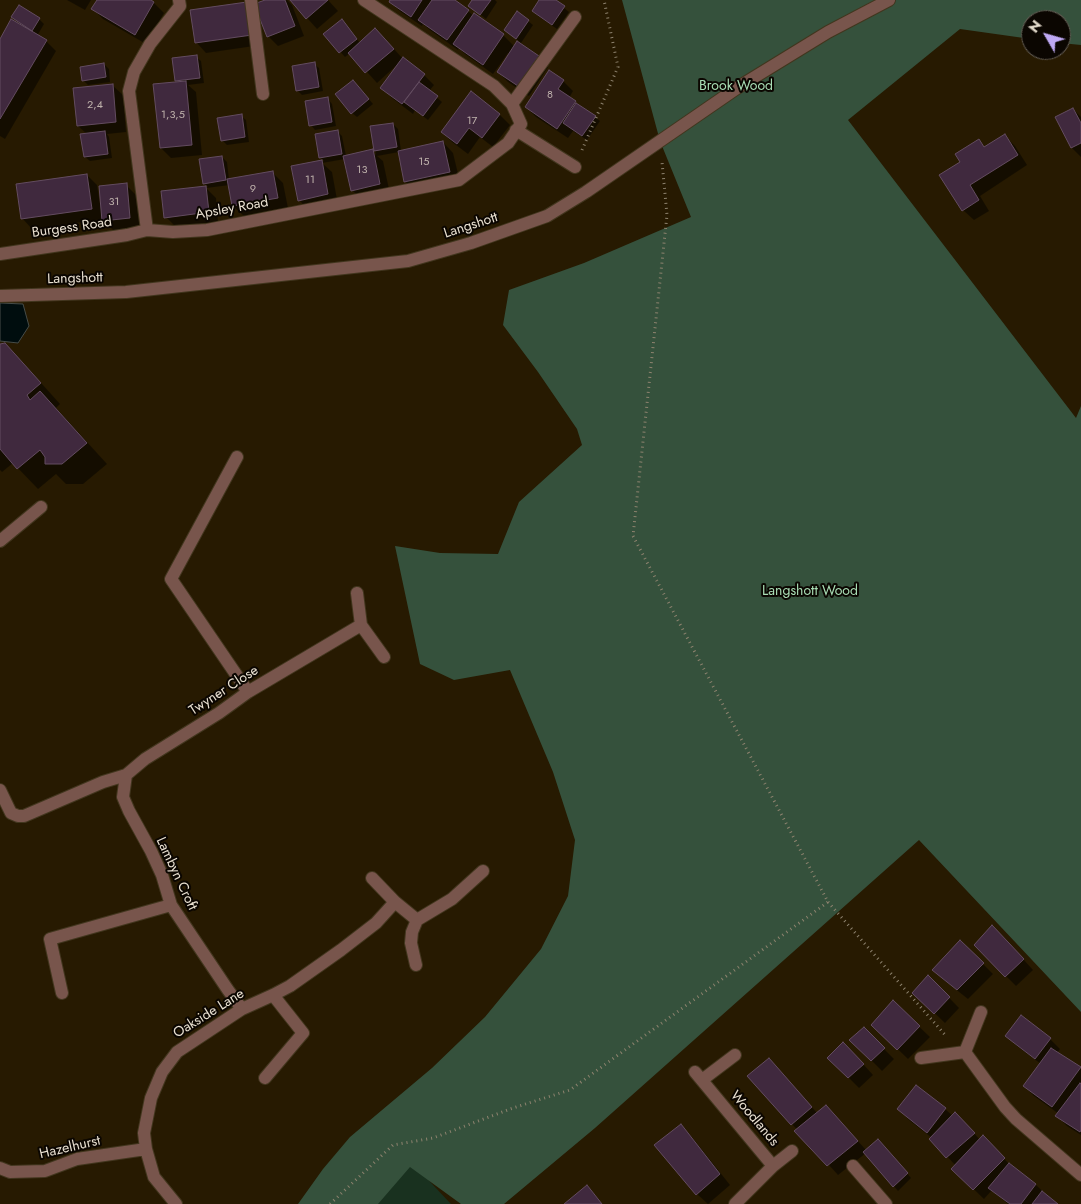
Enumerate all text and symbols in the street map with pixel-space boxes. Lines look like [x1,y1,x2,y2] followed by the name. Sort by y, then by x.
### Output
[1021,10,1071,60] north arrow
[1024,16,1046,37] text: N
[699,79,773,95] park label: Brook Wood
[547,88,553,102] house number: 8
[87,98,103,112] house number: 2,4
[161,108,185,122] house number: 1,3,5
[467,114,477,128] house number: 17
[418,155,430,169] house number: 15
[357,163,367,177] house number: 13
[305,173,315,187] house number: 11
[250,182,256,196] house number: 9
[194,194,270,224] street label: Apsley Road
[109,195,119,209] house number: 31
[442,209,500,243] street label: Langshott
[31,214,113,242] street label: Burgess Road
[47,270,103,288] street label: Langshott
[762,584,858,600] park label: Langshott Wood
[186,662,262,720] street label: Twyner Close
[152,835,200,913] street label: Lambyn Croft
[171,986,247,1042] street label: Oakside Lane
[726,1088,782,1150] street label: Woodlands
[38,1133,102,1163] street label: Hazelhurst

